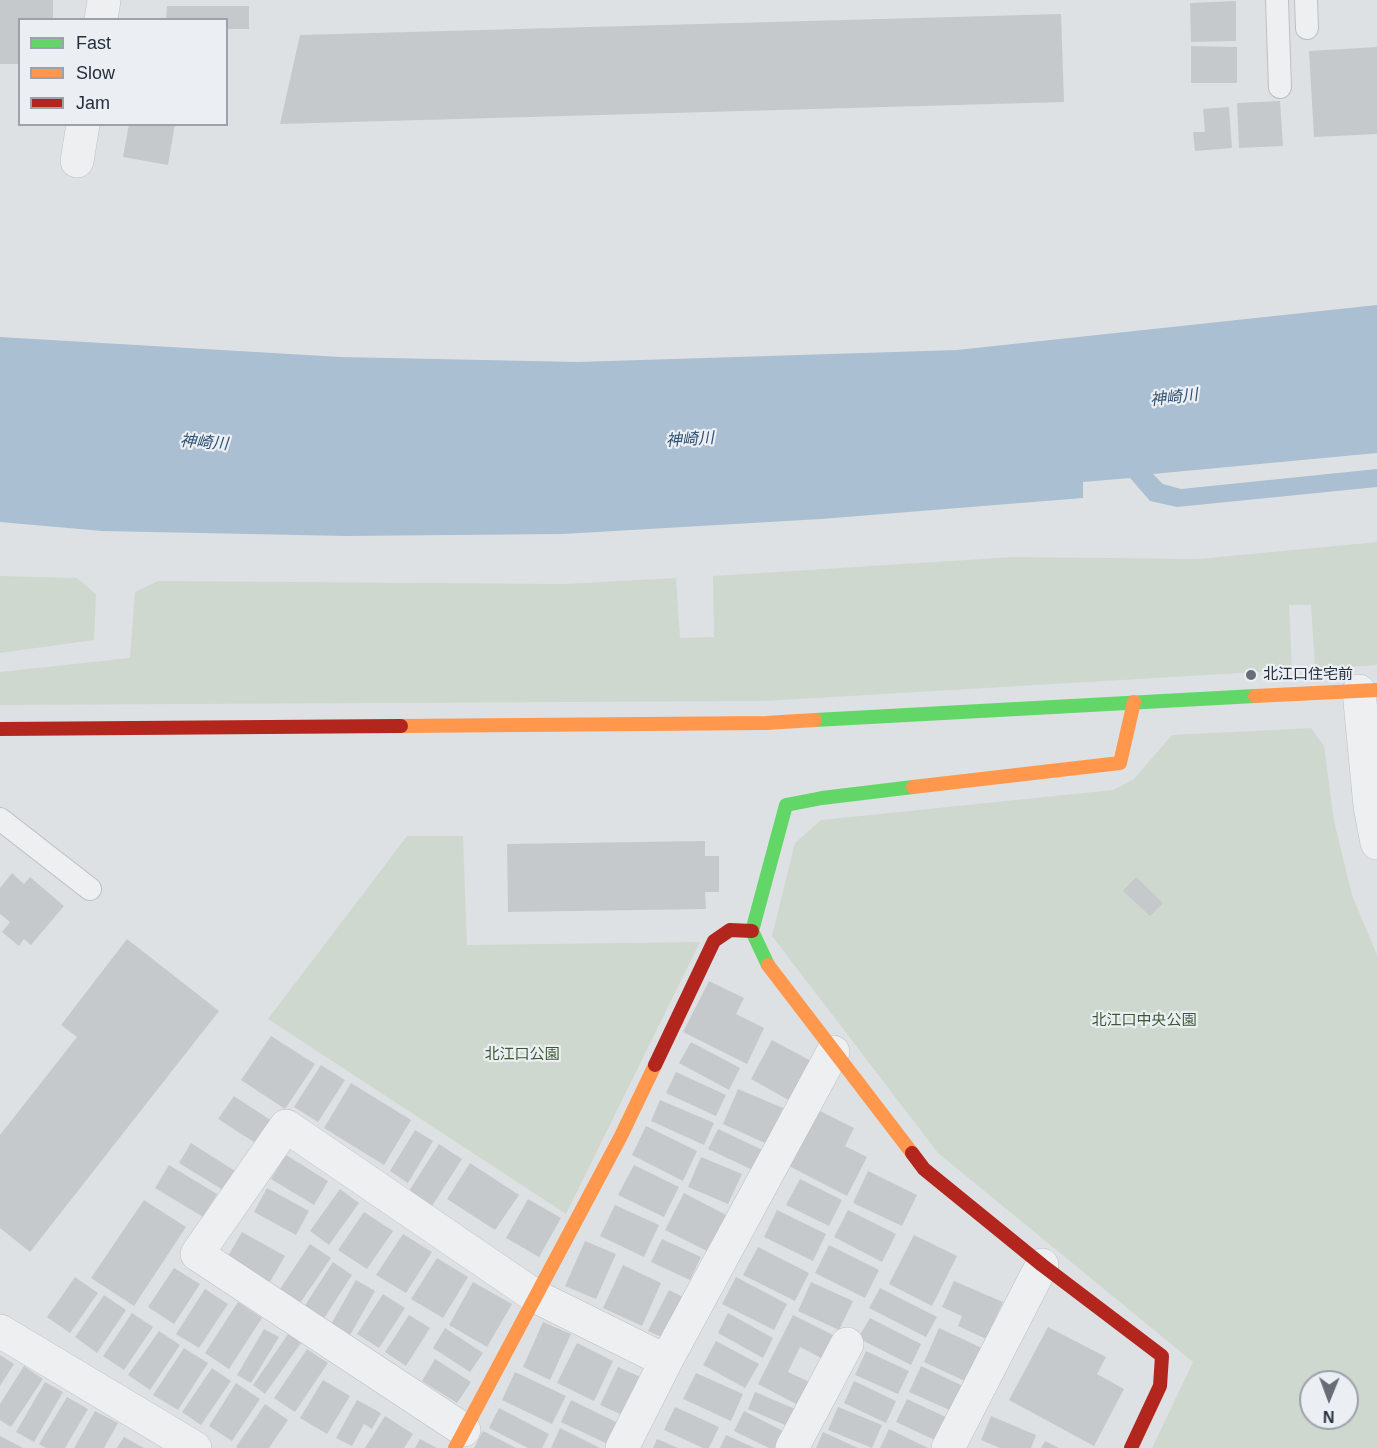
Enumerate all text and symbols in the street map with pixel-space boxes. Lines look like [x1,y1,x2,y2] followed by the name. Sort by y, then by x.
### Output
[18,18,228,126] legend
[76,33,111,53] text: Fast
[76,63,115,83] text: Slow
[76,93,110,113] text: Jam
[1149,386,1199,410] water label: 神崎川
[665,429,715,451] water label: 神崎川
[179,432,229,454] water label: 神崎川
[1263,666,1353,684] place label: 北江口住宅前
[1244,668,1258,682] marker: 北江口住宅前
[1092,1012,1196,1030] park label: 北江口中央公園
[485,1046,559,1064] park label: 北江口公園
[1299,1370,1359,1430] north arrow
[1323,1408,1335,1425] text: N

